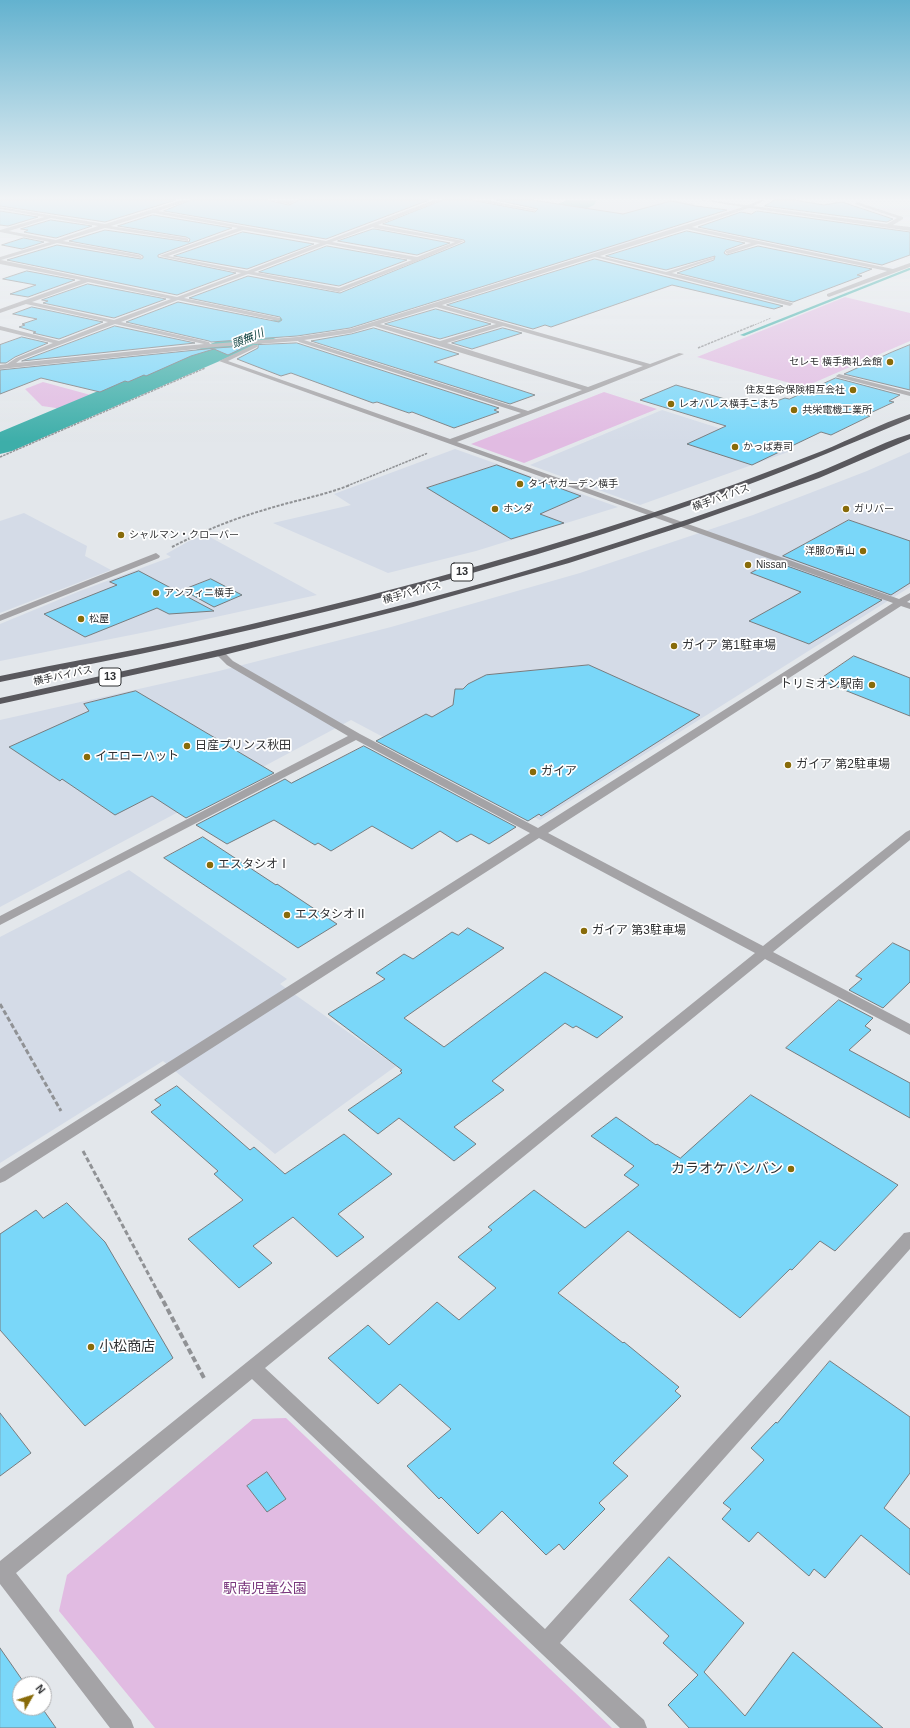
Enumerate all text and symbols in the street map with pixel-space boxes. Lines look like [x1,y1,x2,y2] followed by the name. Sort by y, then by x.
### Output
[230,327,266,351] water label: 頭無川
[789,356,882,368] place label: セレモ 横手典礼会館
[885,357,895,367] marker: セレモ 横手典礼会館
[745,384,845,396] place label: 住友生命保険相互会社
[848,385,858,395] marker: 住友生命保険相互会社
[679,398,779,410] place label: レオパレス横手こまち
[666,399,676,409] marker: レオパレス横手こまち
[802,404,872,416] place label: 共栄電機工業所
[789,405,799,415] marker: 共栄電機工業所
[743,441,793,453] place label: かっぱ寿司
[730,442,740,452] marker: かっぱ寿司
[528,478,618,490] place label: タイヤガーデン横手
[515,479,525,489] marker: タイヤガーデン横手
[691,482,751,514] street label: 横手バイパス
[503,503,533,515] place label: ホンダ
[854,503,894,515] place label: ガリバー
[490,504,500,514] marker: ホンダ
[841,504,851,514] marker: ガリバー
[129,529,239,541] place label: シャルマン・クローバー
[116,530,126,540] marker: シャルマン・クローバー
[805,545,855,557] place label: 洋服の青山
[858,546,868,556] marker: 洋服の青山
[756,559,787,571] place label: Nissan
[743,560,753,570] marker: Nissan
[451,563,473,581] road number: 13
[381,579,443,607] street label: 横手バイパス
[164,587,234,599] place label: アンフィニ横手
[151,588,161,598] marker: アンフィニ横手
[89,613,109,625] place label: 松屋
[76,614,86,624] marker: 松屋
[682,639,776,653] place label: ガイア 第1駐車場
[669,641,679,651] marker: ガイア 第1駐車場
[32,664,94,688] street label: 横手バイパス
[99,668,121,686] road number: 13
[780,678,864,692] place label: トリミオン駅南
[867,680,877,690] marker: トリミオン駅南
[195,739,291,753] place label: 日産プリンス秋田
[182,741,192,751] marker: 日産プリンス秋田
[95,750,179,764] place label: イエローハット
[82,752,92,762] marker: イエローハット
[796,758,890,772] place label: ガイア 第2駐車場
[783,760,793,770] marker: ガイア 第2駐車場
[541,765,577,779] place label: ガイア
[528,767,538,777] marker: ガイア
[218,858,290,872] place label: エスタシオⅠ
[205,860,215,870] marker: エスタシオⅠ
[295,908,367,922] place label: エスタシオⅡ
[282,910,292,920] marker: エスタシオⅡ
[592,924,686,938] place label: ガイア 第3駐車場
[579,926,589,936] marker: ガイア 第3駐車場
[671,1161,783,1177] place label: カラオケバンバン
[786,1164,796,1174] marker: カラオケバンバン
[99,1339,155,1355] place label: 小松商店
[86,1342,96,1352] marker: 小松商店
[223,1581,307,1597] park label: 駅南児童公園
[12,1676,52,1716] north arrow
[33,1682,48,1696] text: N

